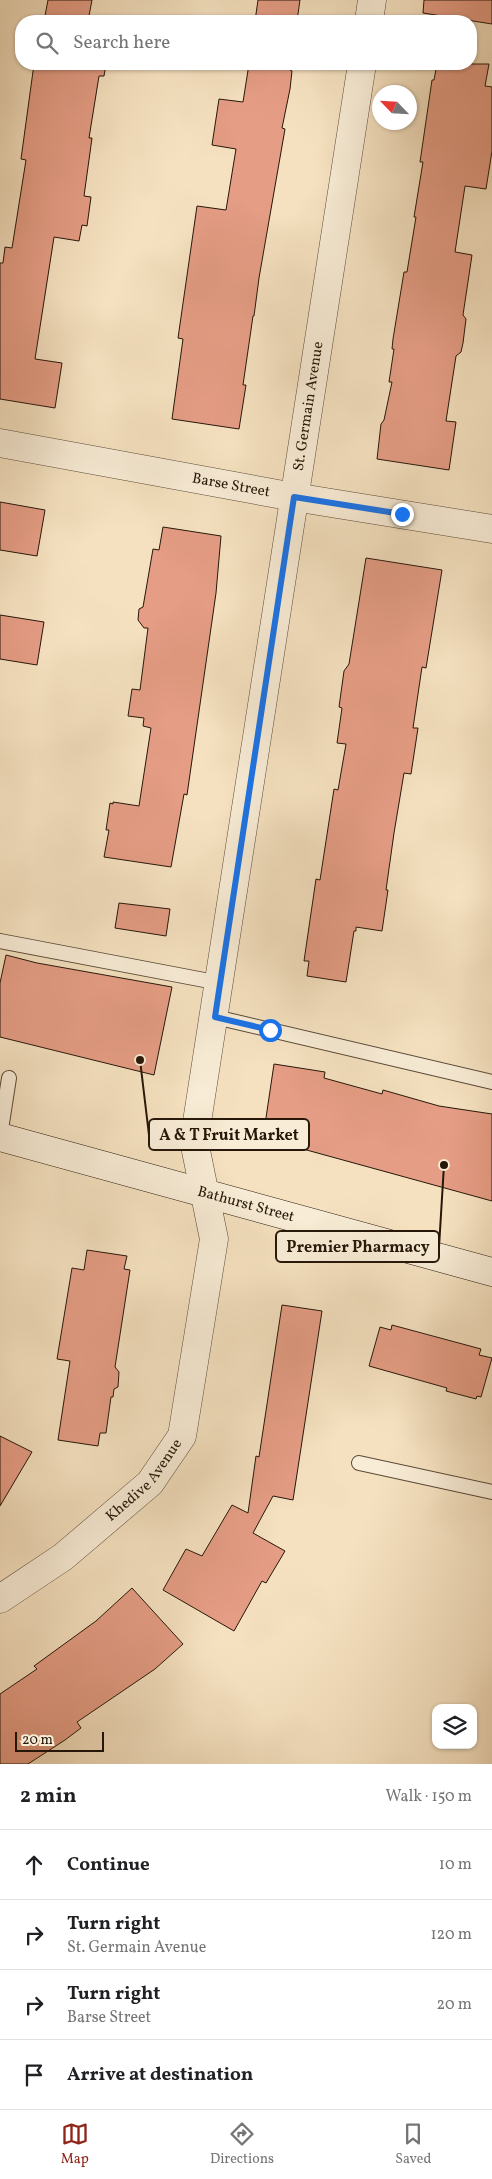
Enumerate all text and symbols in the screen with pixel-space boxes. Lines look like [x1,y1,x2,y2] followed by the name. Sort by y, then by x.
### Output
[15,15,477,70] search box
[33,29,61,57] icon: search
[73,30,170,56] text: Search here
[372,85,417,130] north arrow
[288,340,329,473] street label: St. Germain Avenue
[190,468,272,503] street label: Barse Street
[391,503,414,526] route end
[259,1019,282,1042] route start
[149,1119,309,1150] callout: A & T Fruit Market
[159,1125,299,1147] text: A & T Fruit Market
[195,1181,297,1228] street label: Bathurst Street
[276,1231,439,1262] callout: Premier Pharmacy
[286,1237,430,1259] text: Premier Pharmacy
[101,1435,188,1527] street label: Khedive Avenue
[432,1704,477,1749] map controls
[432,1704,477,1749] button: layers
[15,1729,104,1752] scale bar
[22,1731,53,1750] text: 20 m
[20,1782,77,1811] text: 2 min
[386,1786,472,1808] text: Walk · 150 m
[20,1851,48,1879] icon: ahead
[67,1852,150,1878] text: Continue
[439,1854,472,1876] text: 10 m
[67,1911,160,1937] text: Turn right
[20,1921,48,1949] icon: right
[430,1924,472,1946] text: 120 m
[67,1937,206,1959] text: St. Germain Avenue
[67,1981,160,2007] text: Turn right
[20,1991,48,2019] icon: right
[437,1994,472,2016] text: 20 m
[67,2007,151,2029] text: Barse Street
[20,2061,48,2089] icon: arrive
[67,2062,253,2088] text: Arrive at destination
[61,2120,89,2169] tab: Map
[210,2120,274,2169] tab: Directions
[395,2120,431,2169] tab: Saved

